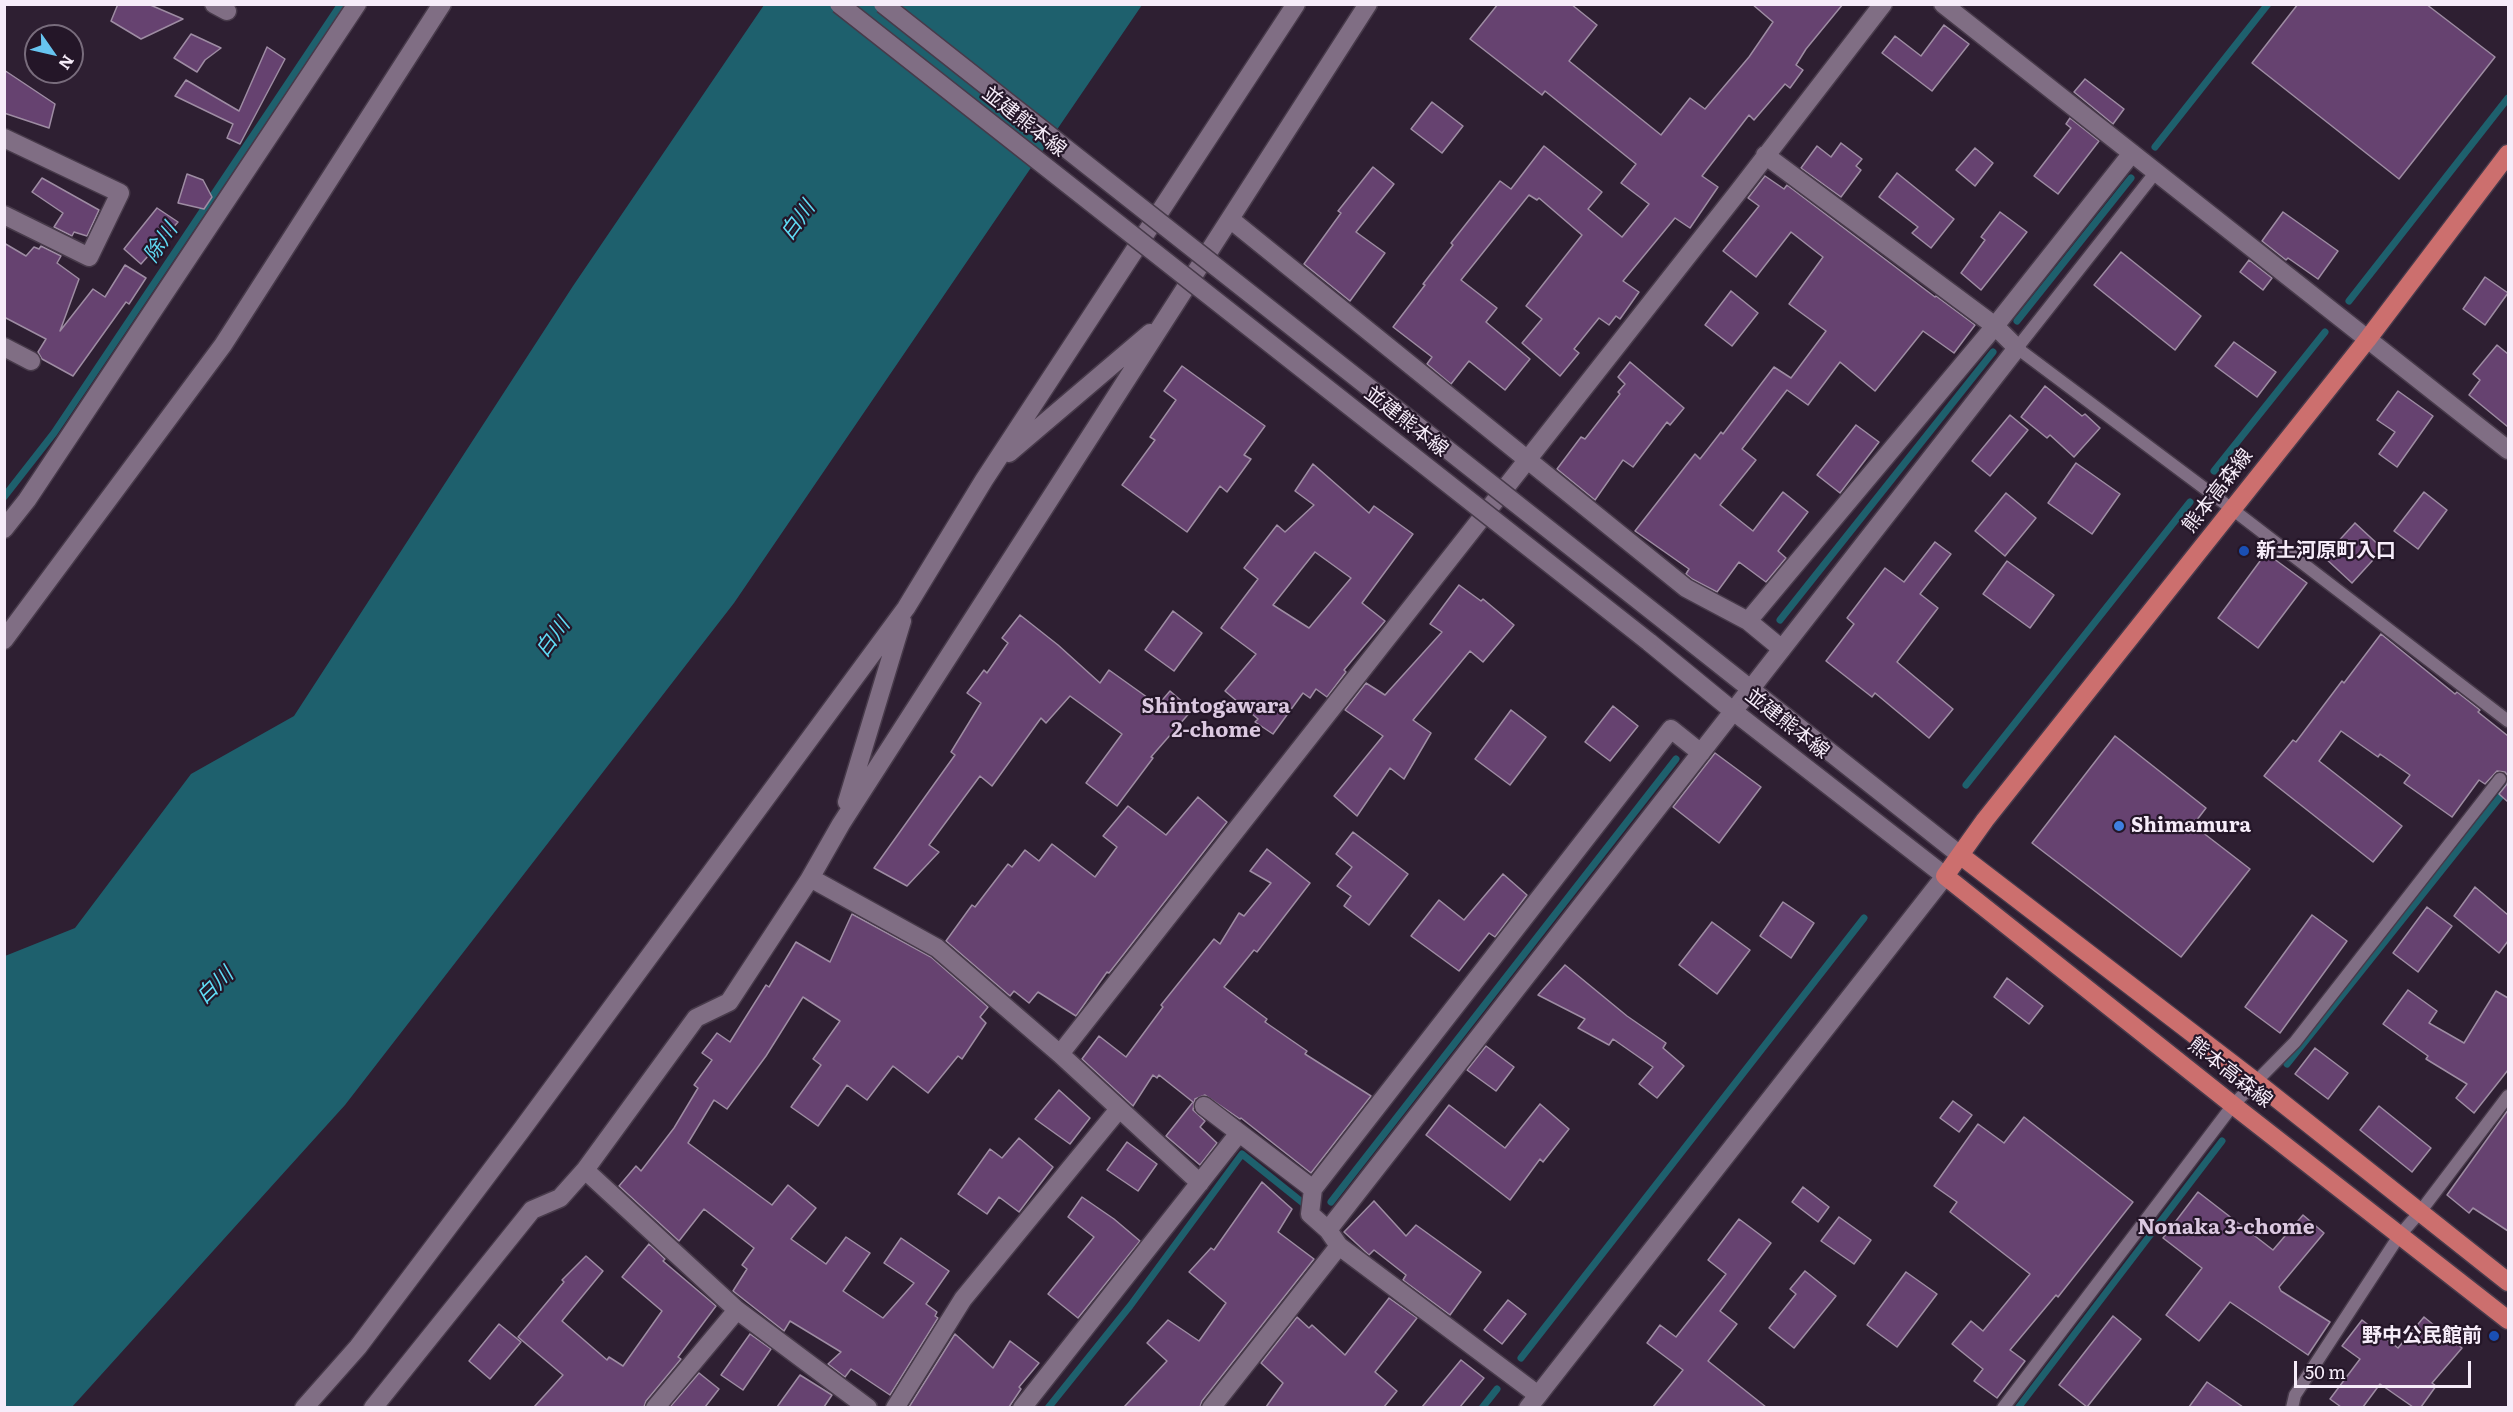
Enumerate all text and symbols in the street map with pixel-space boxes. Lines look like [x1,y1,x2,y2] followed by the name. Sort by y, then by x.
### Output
[24,24,84,84] north arrow
[54,51,81,75] text: N
[977,82,1071,162] street label: 並建熊本線
[775,197,821,245] water label: 白川
[139,219,183,267] water label: 除川
[1359,382,1453,462] street label: 並建熊本線
[2178,444,2258,538] street label: 熊本高森線
[2256,539,2396,563] place label: 新土河原町入口
[2237,544,2251,558] marker: 新土河原町入口
[530,614,576,662] water label: 白川
[1740,684,1834,764] street label: 並建熊本線
[1142,694,1290,744] district label: Shintogawara 2-chome
[2131,814,2251,838] place label: Shimamura
[2112,819,2126,833] marker: Shimamura
[191,962,239,1010] water label: 白川
[2183,1033,2277,1113] street label: 熊本高森線
[2137,1215,2315,1241] district label: Nonaka 3-chome
[2362,1324,2482,1348] place label: 野中公民館前
[2487,1329,2501,1343] marker: 野中公民館前
[2297,1349,2474,1387] scale bar
[2305,1358,2346,1385] text: 50 m

